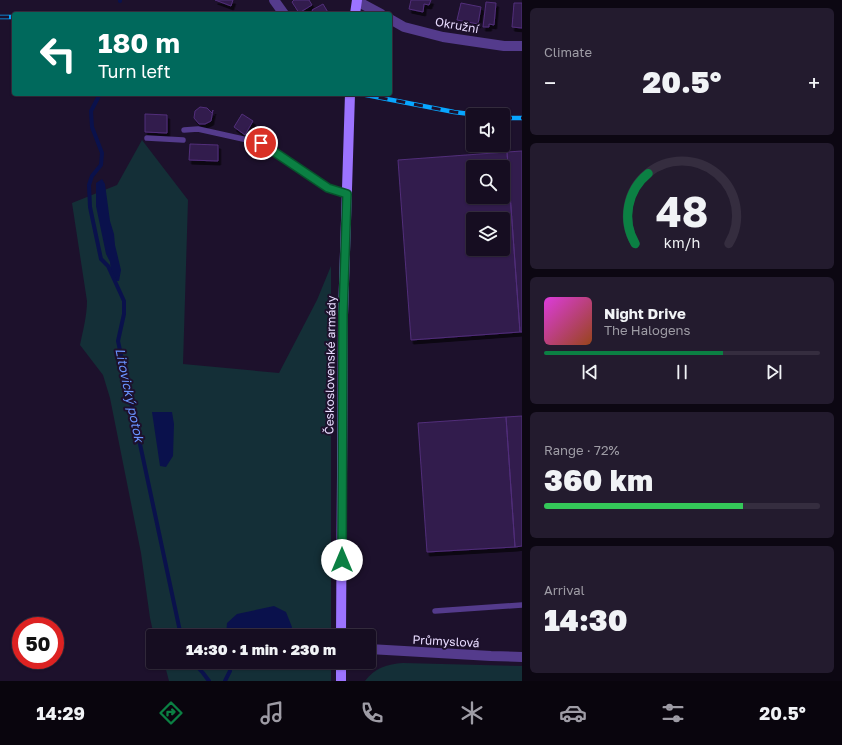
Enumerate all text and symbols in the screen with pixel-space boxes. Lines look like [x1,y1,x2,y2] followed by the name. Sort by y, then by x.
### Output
[434,14,481,36] street label: Okružní
[98,26,180,59] text: 180 m
[32,28,84,80] icon: left
[544,44,592,60] text: Climate
[98,60,171,82] text: Turn left
[643,64,721,100] text: 20.5°
[544,69,556,96] text: −
[808,69,820,96] text: +
[466,108,510,256] map controls
[466,108,510,152] button: sound
[244,126,278,160] pin
[250,132,272,154] icon: arrive
[466,160,510,204] button: search
[656,186,708,236] text: 48
[466,212,510,256] button: layers
[664,233,700,250] text: km/h
[321,295,339,435] street label: Československé armády
[604,304,686,322] text: Night Drive
[604,322,690,338] text: The Halogens
[112,347,148,445] water label: Litovický potok
[579,361,601,383] icon: previous
[671,361,693,383] icon: pause
[763,361,785,383] icon: next
[544,442,619,458] text: Range · 72%
[544,462,653,498] text: 360 km
[321,539,363,581] position arrow
[544,582,585,598] text: Arrival
[544,602,628,638] text: 14:30
[12,617,64,669] speed limit sign: 50
[412,632,480,650] street label: Průmyslová
[186,640,336,658] text: 14:30 · 1 min · 230 m
[157,699,185,727] icon: directions
[258,699,286,727] icon: music
[358,699,386,727] icon: phone
[458,699,486,727] icon: climate
[559,699,587,727] icon: car
[659,699,687,727] icon: filters
[36,702,85,724] text: 14:29
[759,702,806,724] text: 20.5°

